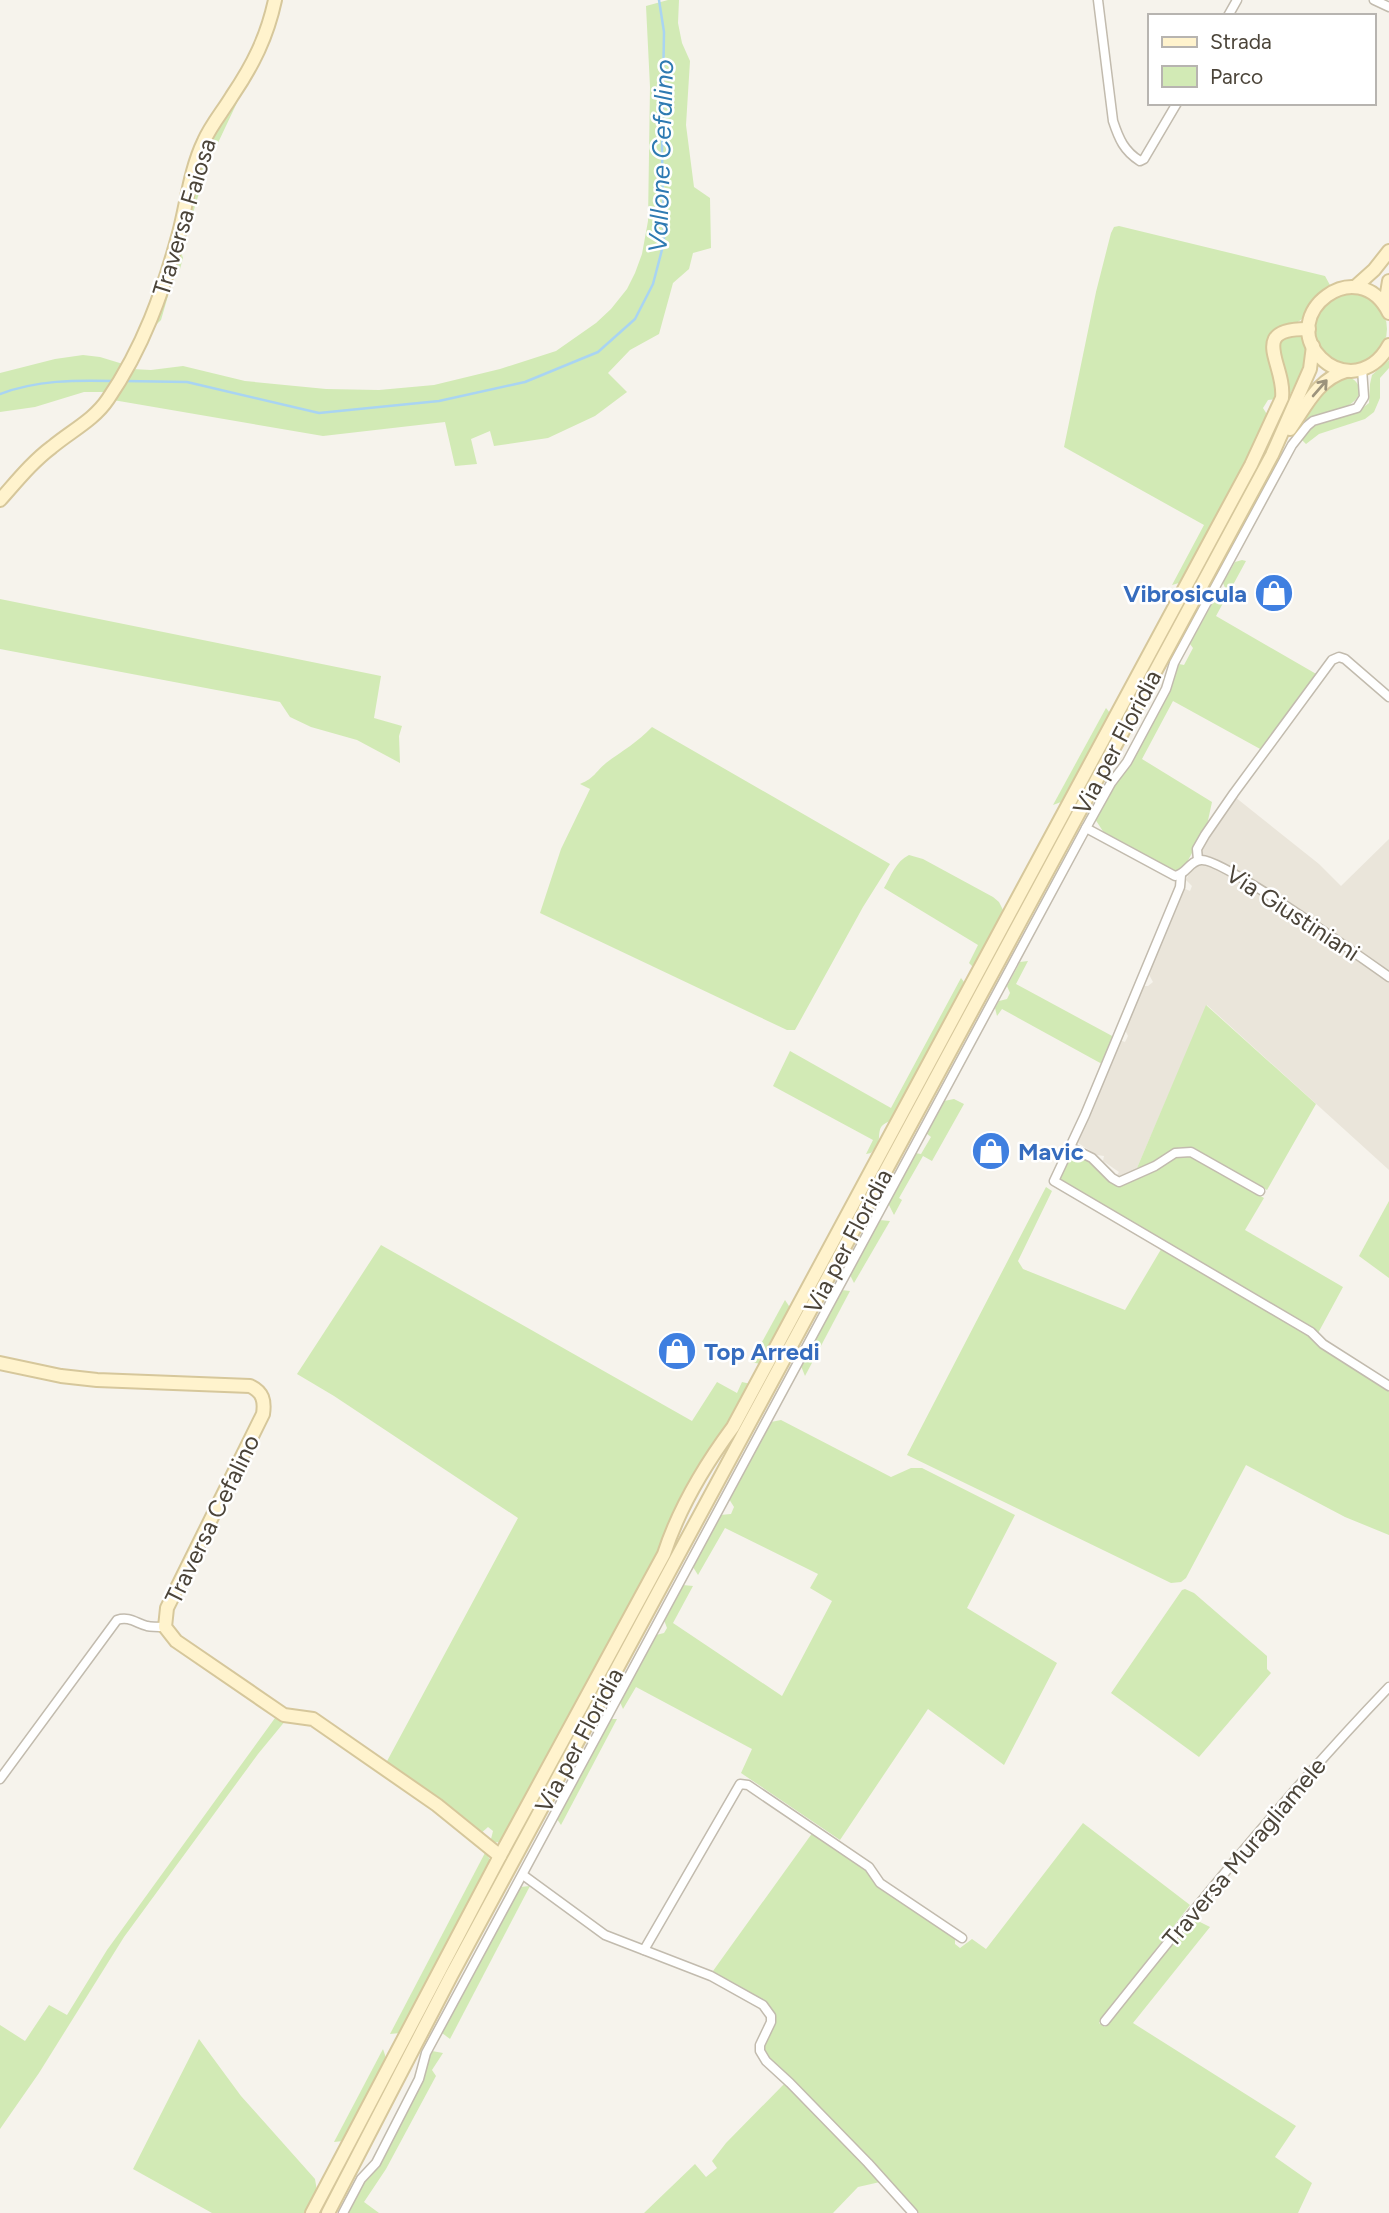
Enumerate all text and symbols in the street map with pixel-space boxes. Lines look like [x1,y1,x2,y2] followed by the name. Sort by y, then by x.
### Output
[1148,14,1375,105] legend
[1210,29,1272,54] text: Strada
[642,59,680,253] water label: Vallone Cefalino
[1210,64,1263,89] text: Parco
[146,135,222,299] street label: Traversa Faiosa
[1312,379,1328,397] one-way arrow
[1253,572,1295,614] shop icon: Vibrosicula
[1123,579,1247,608] place label: Vibrosicula
[1067,665,1167,819] street label: Via per Floridia
[1221,859,1365,967] street label: Via Giustiniani
[970,1130,1012,1172] shop icon: Mavic
[1018,1137,1084,1166] place label: Mavic
[798,1164,898,1318] street label: Via per Floridia
[656,1330,698,1372] shop icon: Top Arredi
[704,1337,820,1366] place label: Top Arredi
[158,1430,266,1608] street label: Traversa Cefalino
[529,1663,629,1817] street label: Via per Floridia
[1156,1751,1332,1953] street label: Traversa Muragliamele

